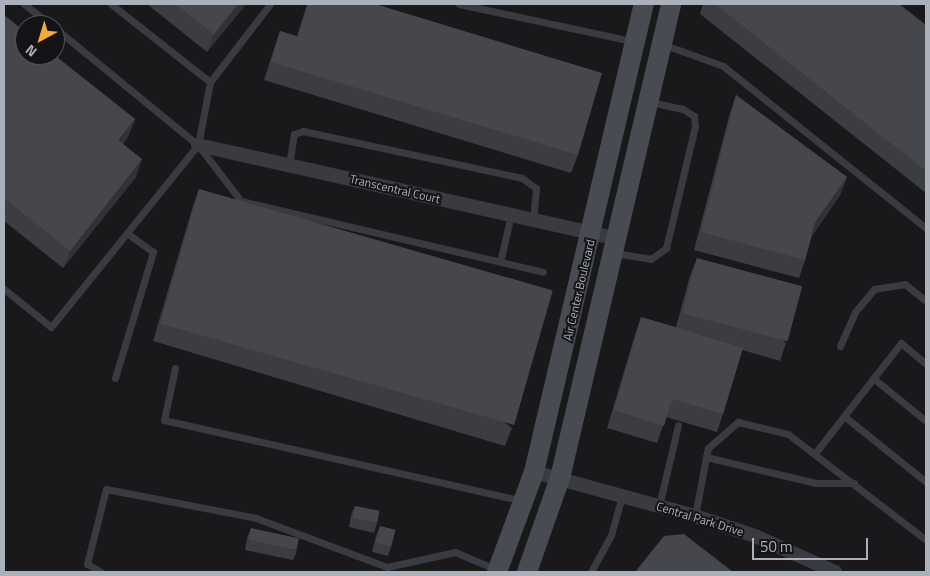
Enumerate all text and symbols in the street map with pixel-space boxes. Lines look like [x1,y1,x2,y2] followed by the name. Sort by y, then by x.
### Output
[15,15,65,65] north arrow
[21,40,41,62] text: N
[348,172,442,206] street label: Transcentral Court
[560,238,598,342] street label: Air Center Boulevard
[655,499,745,539] street label: Central Park Drive
[755,528,871,560] scale bar
[760,535,793,558] text: 50 m

